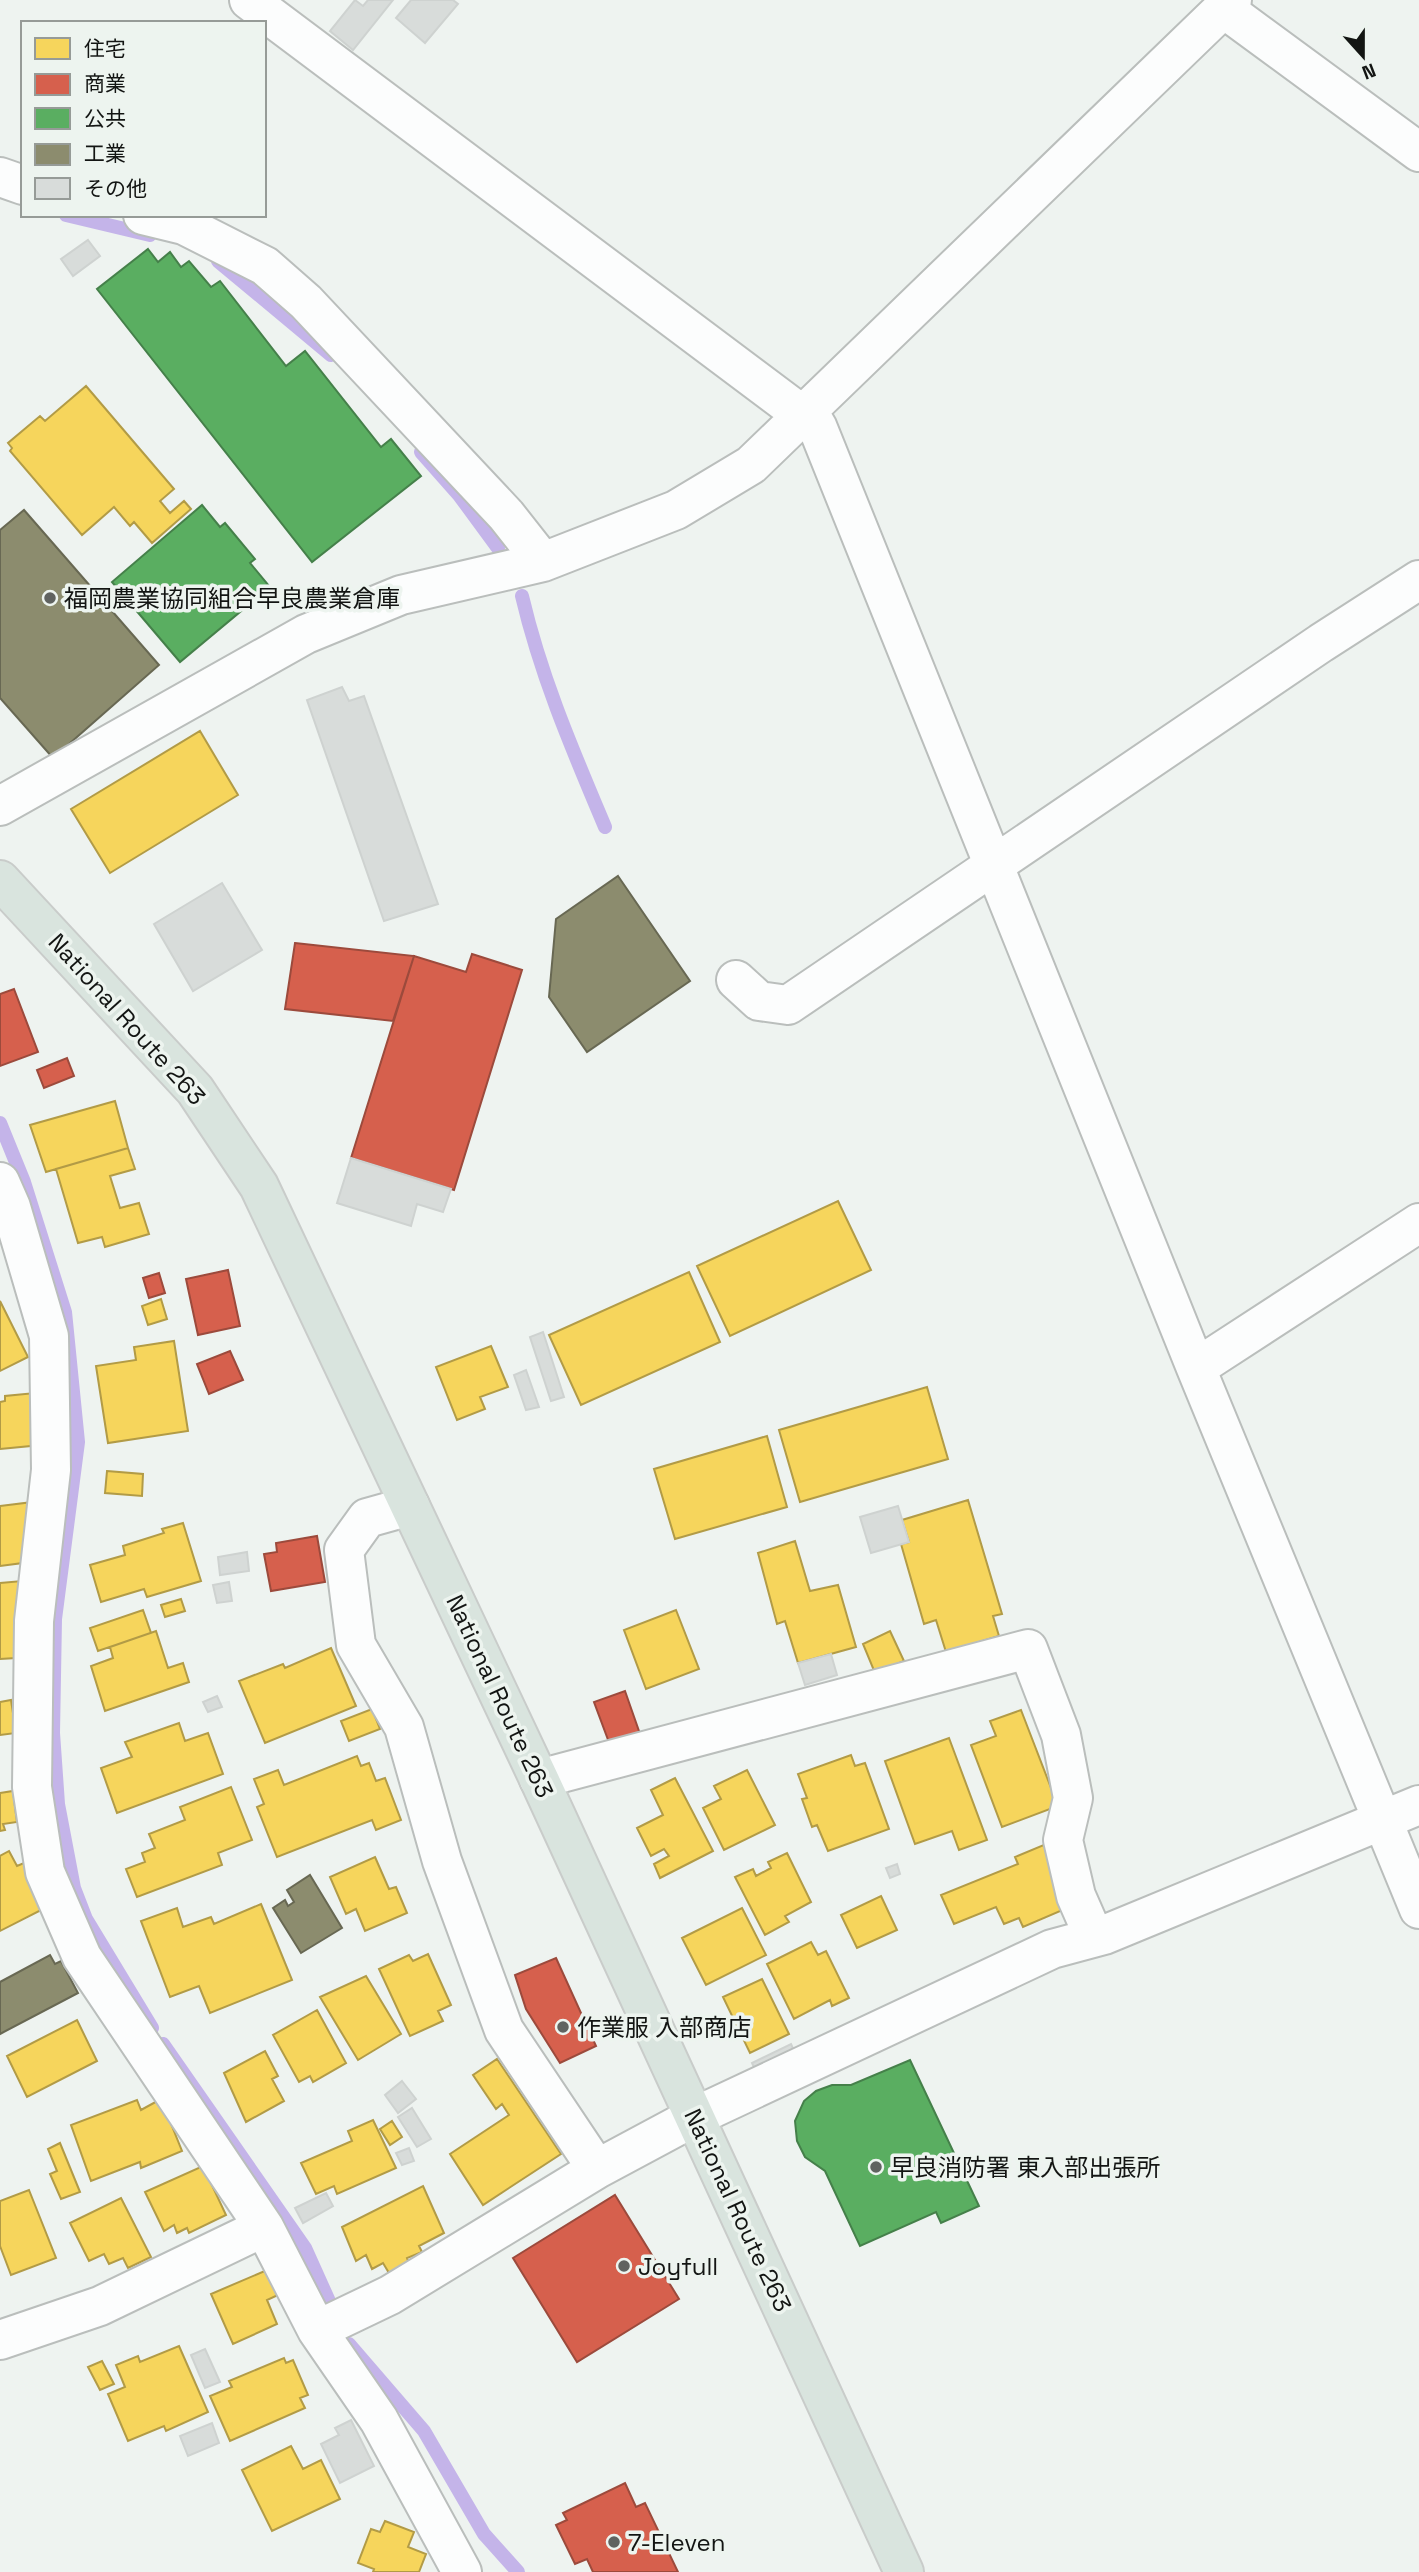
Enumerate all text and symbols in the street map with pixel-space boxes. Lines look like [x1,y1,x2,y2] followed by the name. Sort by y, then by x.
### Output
[21,21,266,217] legend
[1328,21,1398,91] north arrow
[84,35,126,62] text: 住宅
[1358,57,1379,85] text: N
[84,70,126,97] text: 商業
[84,105,126,132] text: 公共
[84,140,126,167] text: 工業
[84,175,147,202] text: その他
[64,583,400,614] place label: 福岡農業協同組合早良農業倉庫
[42,590,58,606] marker: 福岡農業協同組合早良農業倉庫
[42,927,212,1111] street label: National Route 263
[439,1589,561,1803] street label: National Route 263
[577,2012,751,2043] place label: 作業服 入部商店
[555,2019,571,2035] marker: 作業服 入部商店
[677,2103,799,2317] street label: National Route 263
[890,2152,1160,2183] place label: 早良消防署 東入部出張所
[868,2159,884,2175] marker: 早良消防署 東入部出張所
[638,2251,718,2282] place label: Joyfull
[616,2258,632,2274] marker: Joyfull
[628,2527,726,2558] place label: 7-Eleven
[606,2534,622,2550] marker: 7-Eleven

